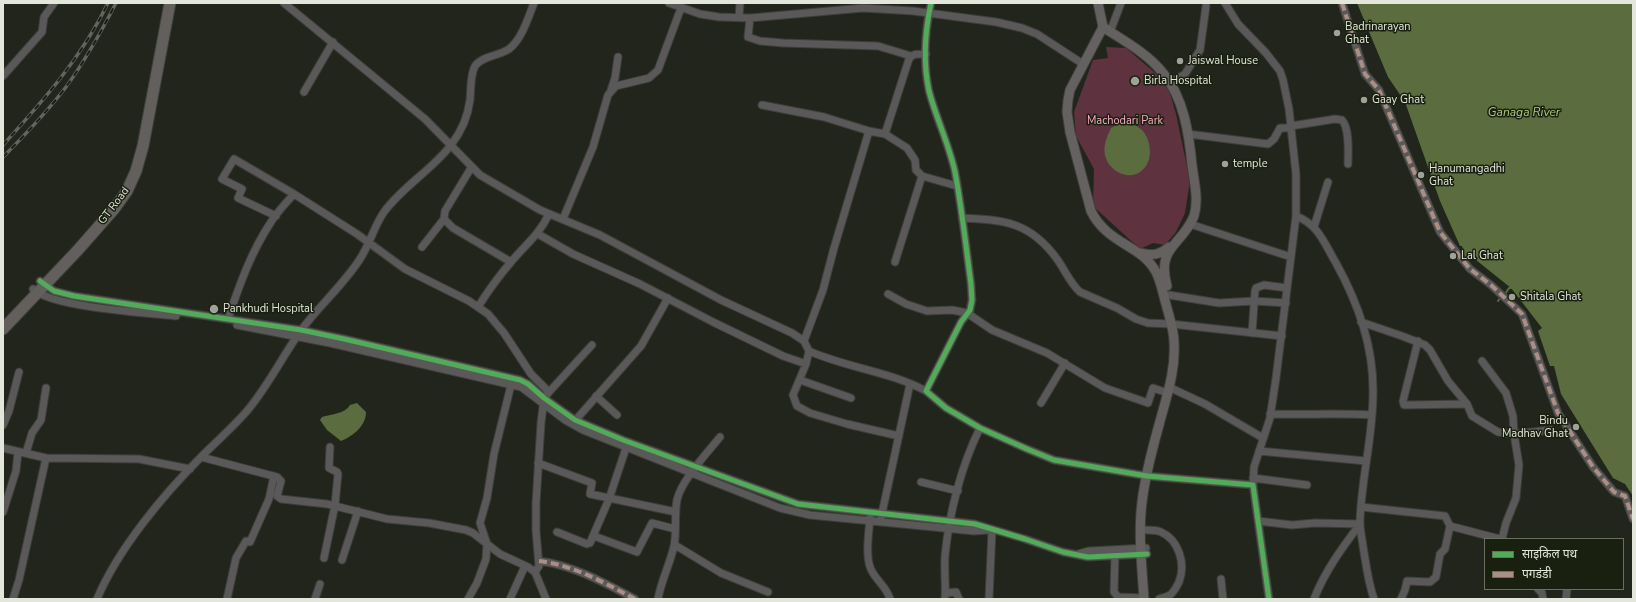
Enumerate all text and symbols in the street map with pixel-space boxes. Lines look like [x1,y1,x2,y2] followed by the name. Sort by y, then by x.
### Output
[1345,20,1411,46] place label: Badrinarayan Ghat
[1332,28,1342,38] marker: Badrinarayan Ghat
[1188,54,1258,68] place label: Jaiswal House
[1175,56,1185,66] marker: Jaiswal House
[1144,74,1212,88] place label: Birla Hospital
[1129,75,1141,87] marker: Birla Hospital
[1372,93,1424,107] place label: Gaay Ghat
[1359,95,1369,105] marker: Gaay Ghat
[1488,106,1560,120] water label: Ganaga River
[1087,114,1163,128] park label: Machodari Park
[1233,157,1268,171] place label: temple
[1220,159,1230,169] marker: temple
[1429,162,1505,188] place label: Hanumangadhi Ghat
[1416,170,1426,180] marker: Hanumangadhi Ghat
[96,185,132,227] street label: GT Road
[1461,249,1503,263] place label: Lal Ghat
[1448,251,1458,261] marker: Lal Ghat
[1520,290,1581,304] place label: Shitala Ghat
[1507,292,1517,302] marker: Shitala Ghat
[223,302,313,316] place label: Pankhudi Hospital
[208,303,220,315] marker: Pankhudi Hospital
[1502,414,1568,440] place label: Bindu Madhav Ghat
[1571,422,1581,432] marker: Bindu Madhav Ghat
[1484,538,1624,590] legend
[1522,546,1577,562] text: साइकिल पथ
[1522,566,1552,582] text: पगडंडी

